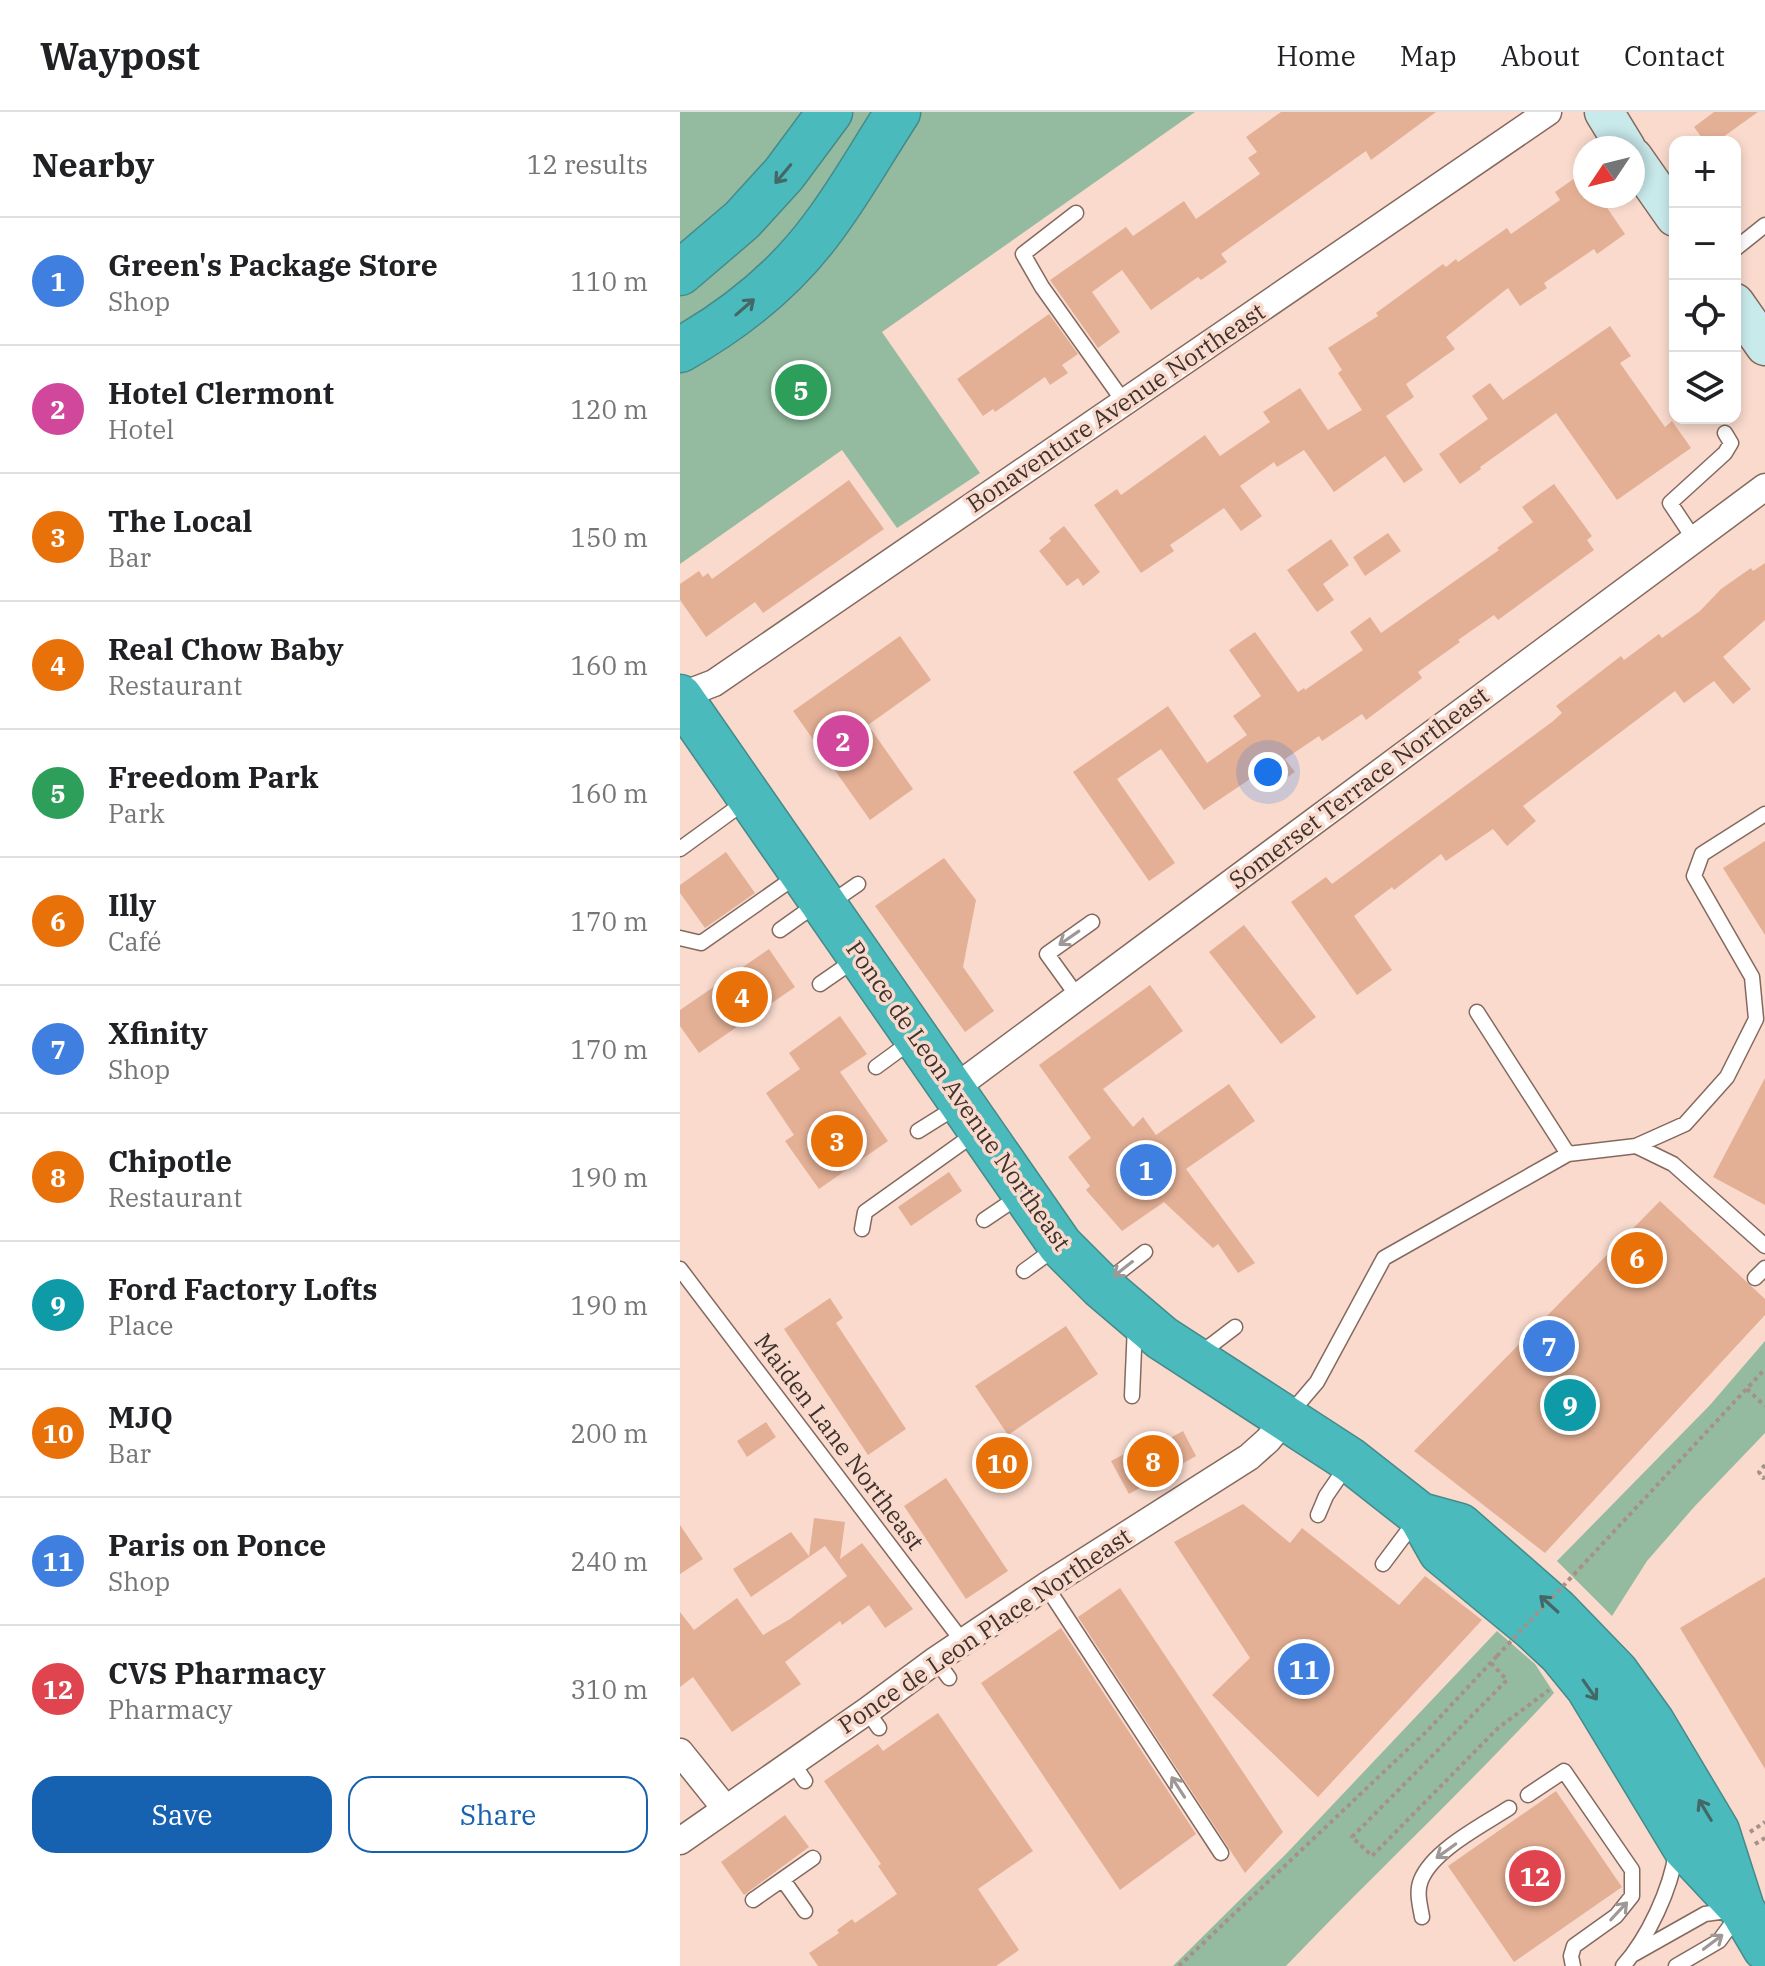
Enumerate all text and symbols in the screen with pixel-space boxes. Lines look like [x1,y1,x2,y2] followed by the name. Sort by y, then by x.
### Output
[40,31,200,80] text: Waypost
[1276,37,1356,74] text: Home
[1400,37,1457,74] text: Map
[1501,37,1580,74] text: About
[1624,37,1725,74] text: Contact
[1573,136,1645,208] north arrow
[1669,136,1741,424] map controls
[1669,136,1741,208] button: +
[32,142,154,186] text: Nearby
[527,147,648,181] text: 12 results
[774,163,792,184] one-way arrow
[1669,208,1741,280] button: −
[108,245,438,284] text: Green's Package Store
[50,264,66,298] text: 1
[570,264,648,298] text: 110 m
[1669,280,1741,352] button: locate
[108,284,170,318] text: Shop
[960,295,1271,519] street label: Bonaventure Avenue Northeast
[734,298,754,316] one-way arrow
[1669,352,1741,424] button: layers
[775,360,827,420] pin: 5
[108,373,334,412] text: Hotel Clermont
[50,392,66,426] text: 2
[570,392,648,426] text: 120 m
[108,412,174,446] text: Hotel
[108,501,252,540] text: The Local
[50,520,66,554] text: 3
[570,520,648,554] text: 150 m
[108,540,151,574] text: Bar
[108,629,344,668] text: Real Chow Baby
[50,648,66,682] text: 4
[570,648,648,682] text: 160 m
[108,668,242,702] text: Restaurant
[1222,679,1495,896] street label: Somerset Terrace Northeast
[817,711,869,771] pin: 2
[1248,752,1288,792] your location
[108,757,318,796] text: Freedom Park
[50,776,66,810] text: 5
[570,776,648,810] text: 160 m
[108,796,165,830] text: Park
[108,885,156,924] text: Illy
[50,904,66,938] text: 6
[570,904,648,938] text: 170 m
[108,924,161,958] text: Café
[1059,930,1081,946] one-way arrow
[839,934,1078,1257] street label: Ponce de Leon Avenue Northeast
[716,967,768,1027] pin: 4
[108,1013,208,1052] text: Xfinity
[50,1032,66,1066] text: 7
[570,1032,648,1066] text: 170 m
[108,1052,170,1086] text: Shop
[811,1111,863,1171] pin: 3
[1120,1140,1172,1200] pin: 1
[108,1141,232,1180] text: Chipotle
[50,1160,66,1194] text: 8
[570,1160,648,1194] text: 190 m
[108,1180,242,1214] text: Restaurant
[1611,1228,1663,1288] pin: 6
[1113,1260,1134,1278] one-way arrow
[108,1269,377,1308] text: Ford Factory Lofts
[50,1288,66,1322] text: 9
[570,1288,648,1322] text: 190 m
[108,1308,173,1342] text: Place
[1523,1316,1575,1376] pin: 7
[748,1326,932,1556] street label: Maiden Lane Northeast
[1544,1375,1596,1435] pin: 9
[108,1397,173,1436] text: MJQ
[42,1416,74,1450] text: 10
[570,1416,648,1450] text: 200 m
[1127,1431,1179,1491] pin: 8
[976,1433,1028,1493] pin: 10
[108,1436,151,1470] text: Bar
[832,1520,1137,1740] street label: Ponce de Leon Place Northeast
[108,1525,326,1564] text: Paris on Ponce
[42,1544,74,1578] text: 11
[570,1544,648,1578] text: 240 m
[108,1564,170,1598] text: Shop
[1539,1595,1559,1613] one-way arrow
[1278,1639,1330,1699] pin: 11
[108,1653,326,1692] text: CVS Pharmacy
[42,1672,74,1706] text: 12
[570,1672,648,1706] text: 310 m
[1581,1679,1598,1701] one-way arrow
[108,1692,232,1726] text: Pharmacy
[32,1776,332,1853] button: Save
[348,1776,648,1853] button: Share
[1169,1777,1186,1799] one-way arrow
[1696,1799,1712,1822] one-way arrow
[1436,1843,1457,1860] one-way arrow
[1509,1846,1561,1906] pin: 12
[1609,1901,1627,1921] one-way arrow
[1702,1934,1723,1951] one-way arrow

